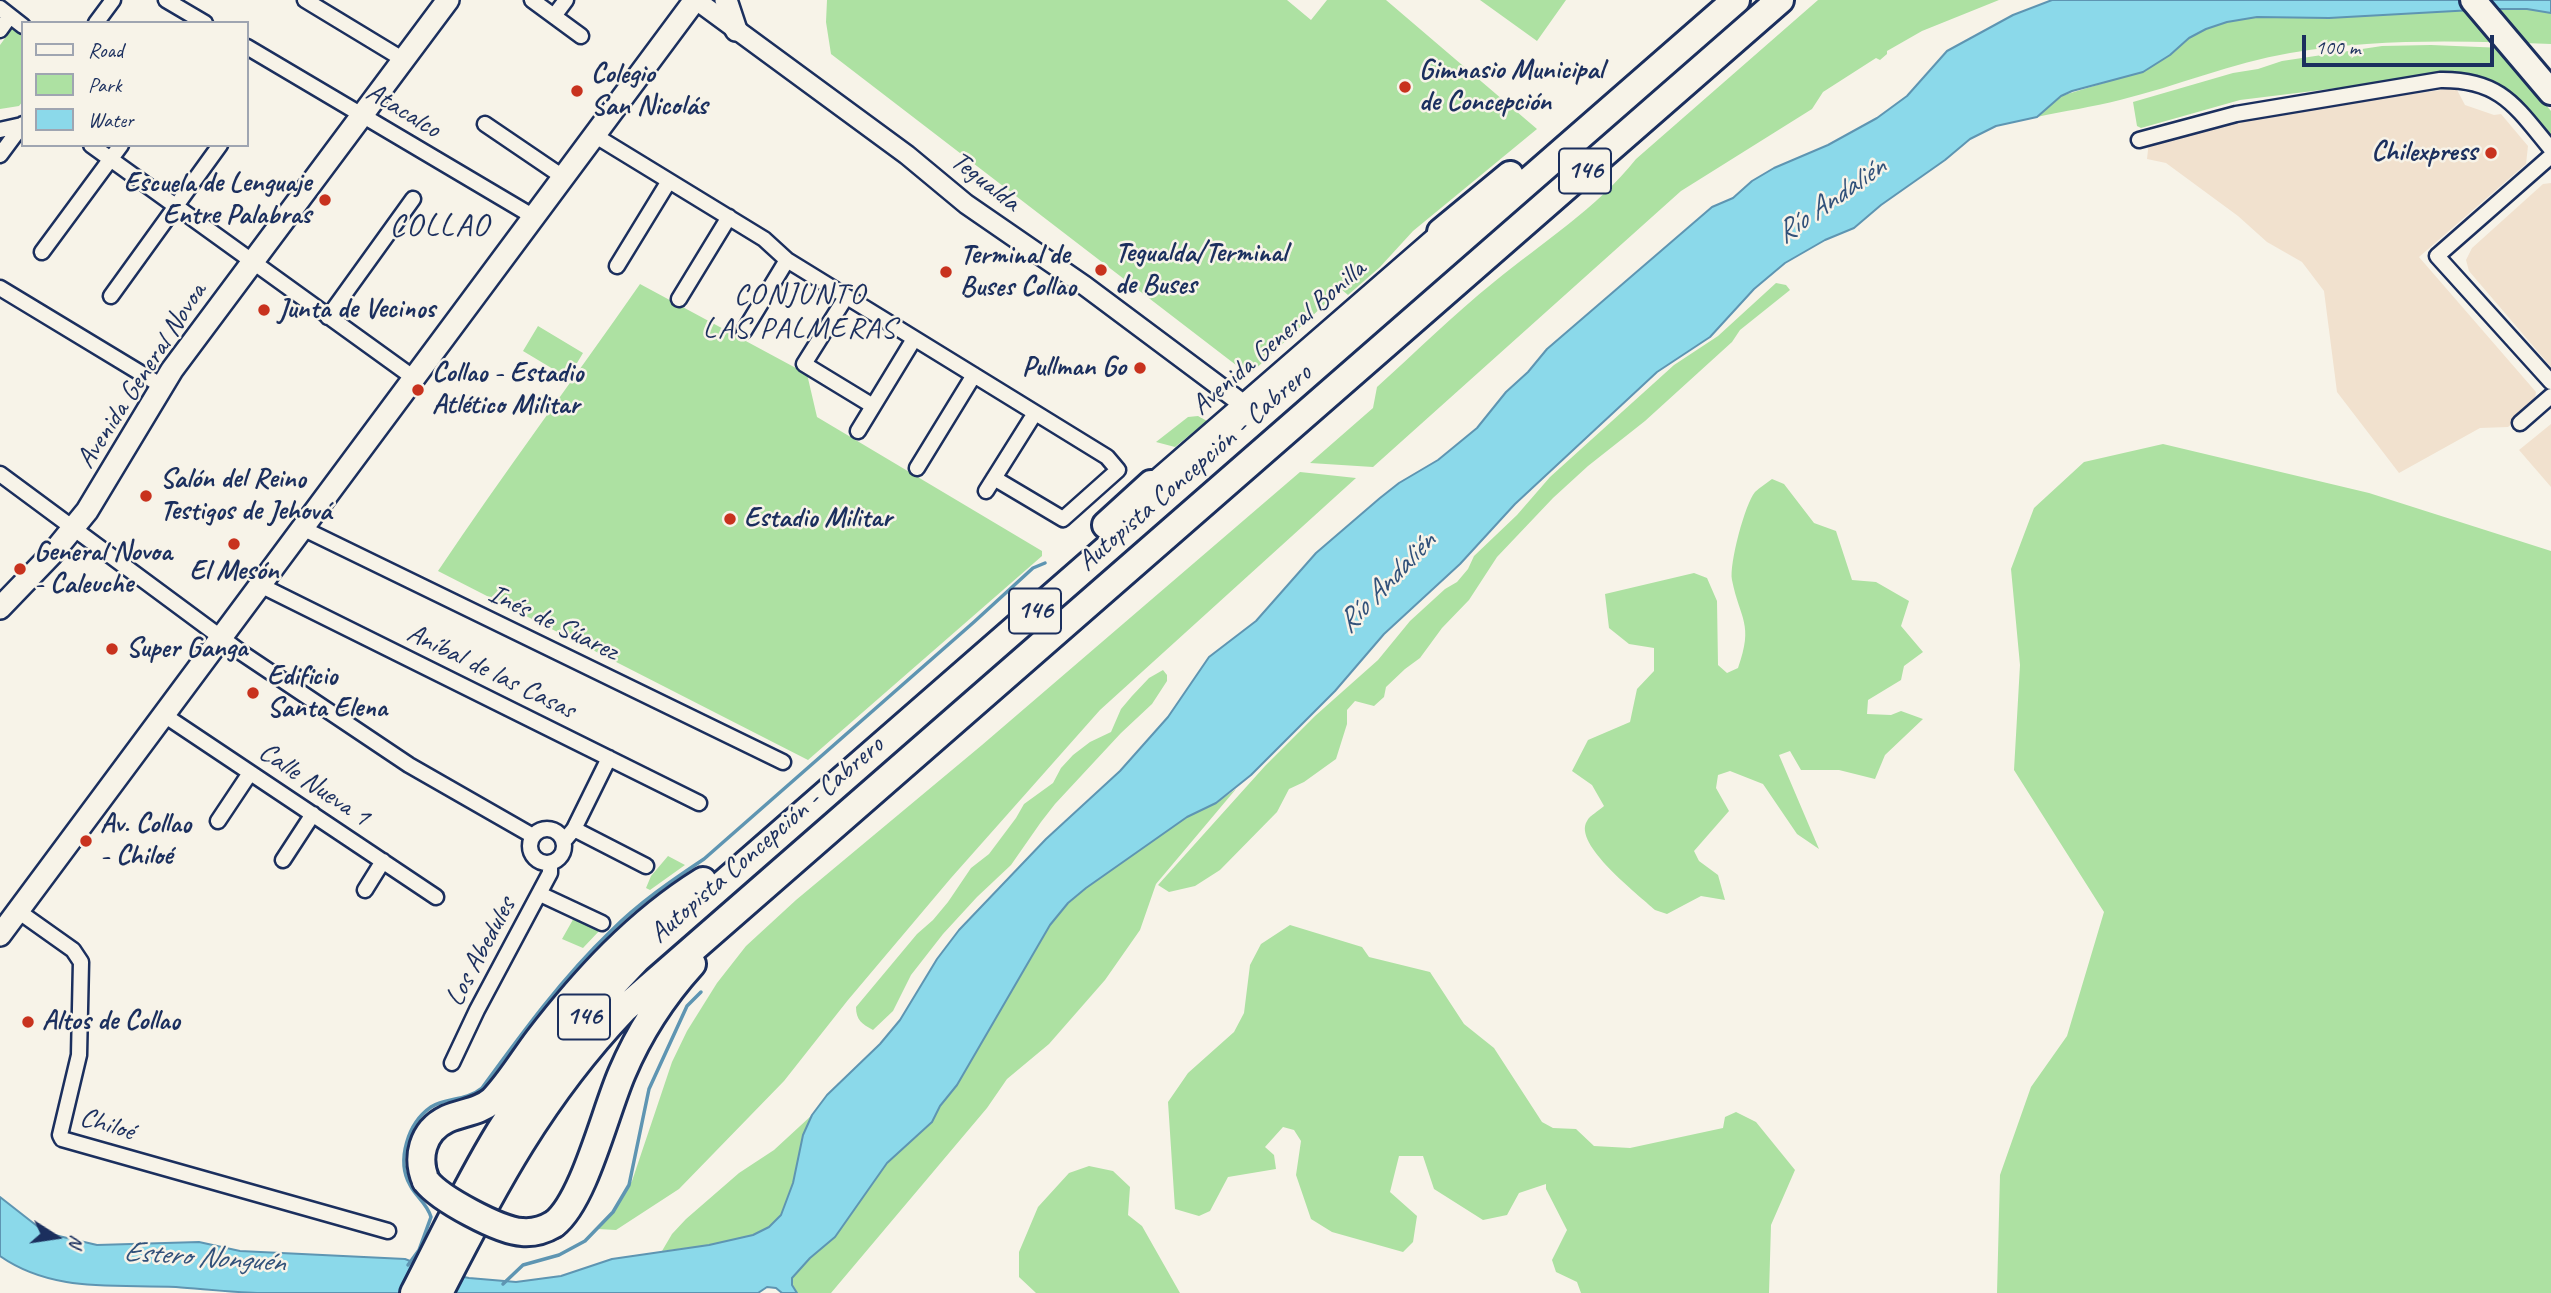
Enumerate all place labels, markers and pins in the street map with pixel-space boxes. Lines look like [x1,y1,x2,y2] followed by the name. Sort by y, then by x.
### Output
[1419,54,1604,120] place label: Gimnasio Municipal de Concepción
[591,58,707,124] place label: Colegio San Nicolás
[1397,79,1413,95] marker: Gimnasio Municipal de Concepción
[569,83,585,99] marker: Colegio San Nicolás
[2371,136,2477,170] place label: Chilexpress
[2483,145,2499,161] marker: Chilexpress
[124,167,311,233] place label: Escuela de Lenguaje Entre Palabras
[317,192,333,208] marker: Escuela de Lenguaje Entre Palabras
[1115,237,1287,303] place label: Tegualda/Terminal de Buses
[960,239,1076,305] place label: Terminal de Buses Collao
[1093,262,1109,278] marker: Tegualda/Terminal de Buses
[938,264,954,280] marker: Terminal de Buses Collao
[278,293,435,327] place label: Junta de Vecinos
[256,302,272,318] marker: Junta de Vecinos
[1022,351,1126,385] place label: Pullman Go
[432,357,583,423] place label: Collao - Estadio Atlético Militar
[1132,360,1148,376] marker: Pullman Go
[410,382,426,398] marker: Collao - Estadio Atlético Militar
[160,463,331,529] place label: Salón del Reino Testigos de Jehová
[138,488,154,504] marker: Salón del Reino Testigos de Jehová
[744,502,892,536] place label: Estadio Militar
[722,511,738,527] marker: Estadio Militar
[34,536,172,602] place label: General Novoa - Caleuche
[226,536,242,552] marker: El Mesón
[189,555,279,589] place label: El Mesón
[12,561,28,577] marker: General Novoa - Caleuche
[126,632,247,666] place label: Super Ganga
[104,641,120,657] marker: Super Ganga
[267,660,387,726] place label: Edificio Santa Elena
[245,685,261,701] marker: Edificio Santa Elena
[100,808,191,874] place label: Av. Collao - Chiloé
[78,833,94,849] marker: Av. Collao - Chiloé
[42,1005,180,1039] place label: Altos de Collao
[20,1014,36,1030] marker: Altos de Collao

